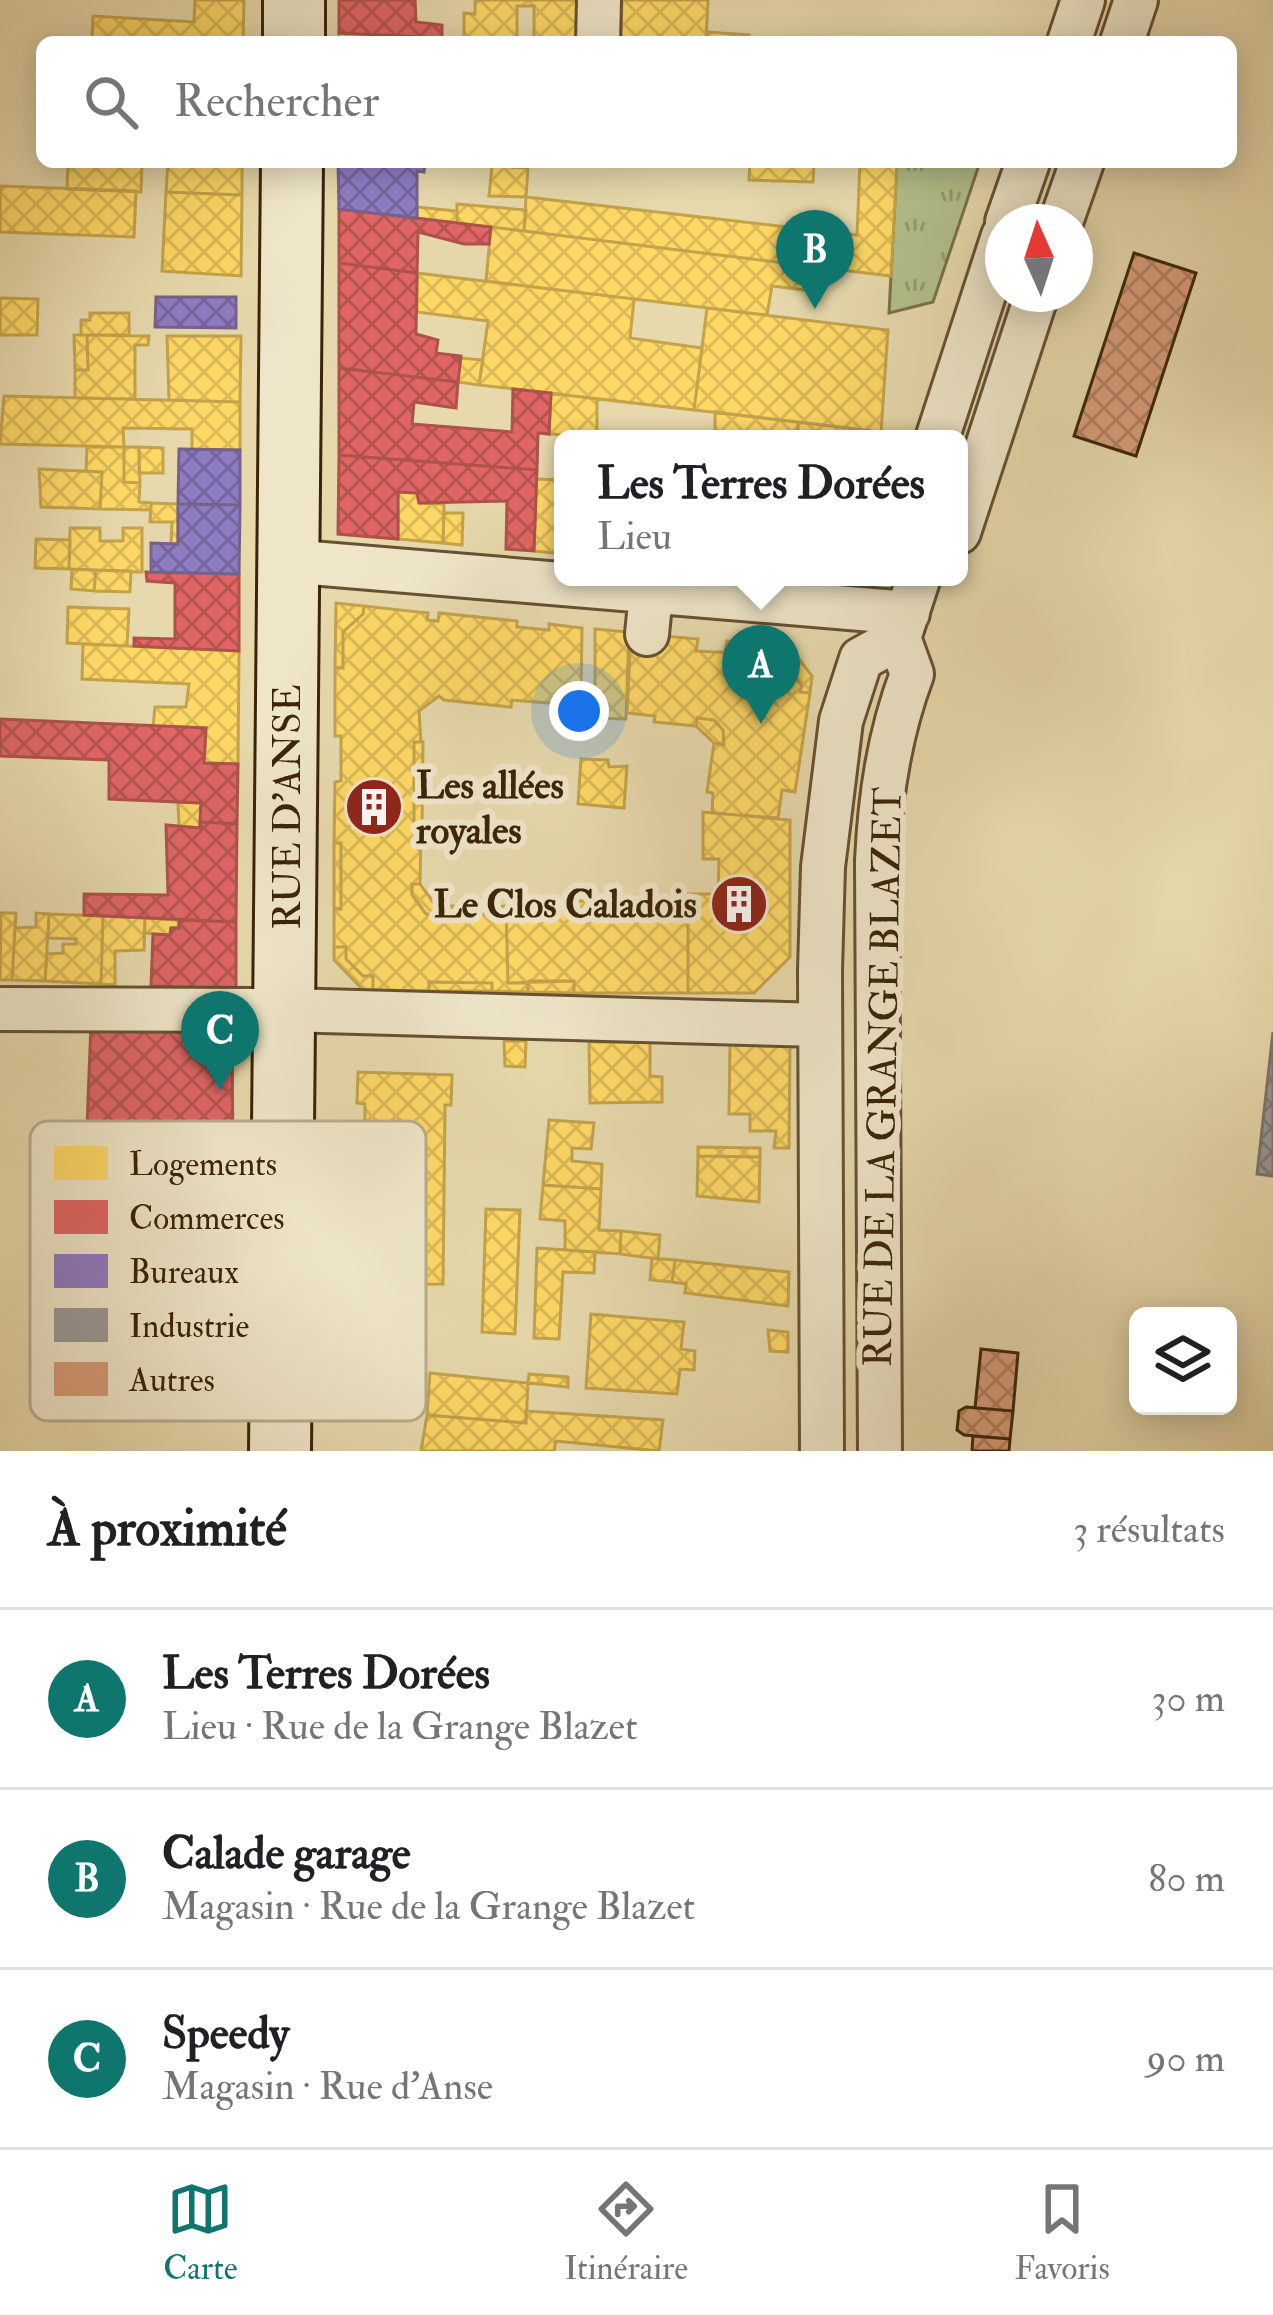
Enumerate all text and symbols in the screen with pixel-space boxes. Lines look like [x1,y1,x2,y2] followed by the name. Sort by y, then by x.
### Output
[36,36,1237,168] search box
[78,69,144,135] icon: search
[174,74,379,130] text: Rechercher
[985,204,1093,312] north arrow
[776,210,854,309] pin: B
[554,430,968,586] popup
[597,456,925,512] text: Les Terres Dorées
[597,512,672,561] text: Lieu
[722,625,800,724] pin: A
[549,681,609,741] your location
[263,684,312,930] street label: RUE D'ANSE
[416,761,564,855] place label: Les allées royales
[343,776,405,838] building icon: Les allées royales
[853,787,913,1367] street label: RUE DE LA GRANGE BLAZET
[708,873,770,935] building icon: Le Clos Caladois
[433,880,697,929] place label: Le Clos Caladois
[181,991,259,1090] pin: C
[30,1121,426,1421] legend
[129,1144,277,1185] text: Logements
[129,1198,285,1239] text: Commerces
[129,1252,239,1293] text: Bureaux
[129,1306,250,1347] text: Industrie
[1129,1307,1237,1415] map controls
[1129,1307,1237,1415] button: layers
[128,1360,215,1401] text: Autres
[48,1497,287,1561] text: À proximité
[1073,1505,1225,1554] text: 3 résultats
[162,1646,490,1702] text: Les Terres Dorées
[75,1674,99,1723] text: A
[1152,1674,1225,1723] text: 30 m
[162,1702,638,1751] text: Lieu · Rue de la Grange Blazet
[162,1826,411,1882] text: Calade garage
[74,1854,100,1903] text: B
[1148,1854,1225,1903] text: 80 m
[162,1882,695,1931] text: Magasin · Rue de la Grange Blazet
[162,2006,289,2062] text: Speedy
[73,2034,101,2083] text: C
[1147,2034,1225,2083] text: 90 m
[162,2062,493,2111] text: Magasin · Rue d'Anse
[163,2176,238,2289] tab: Carte
[564,2176,688,2289] tab: Itinéraire
[1015,2176,1110,2289] tab: Favoris

